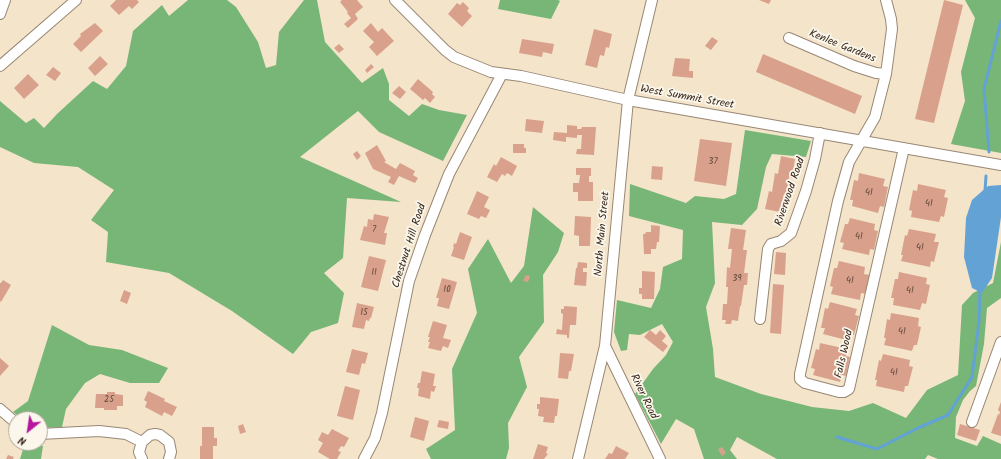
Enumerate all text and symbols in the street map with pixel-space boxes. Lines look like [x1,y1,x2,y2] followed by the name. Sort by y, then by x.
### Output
[807,28,877,66] street label: Kenlee Gardens
[639,83,735,113] street label: West Summit Street
[773,156,809,228] street label: Riverwood Road
[708,157,718,167] house number: 37
[865,188,873,198] house number: 41
[593,191,613,277] street label: North Main Street
[925,199,933,209] house number: 41
[390,202,430,290] street label: Chestnut Hill Road
[372,225,376,235] house number: 7
[855,232,863,242] house number: 41
[916,243,924,253] house number: 41
[371,268,377,278] house number: 11
[732,274,742,284] house number: 39
[846,276,854,286] house number: 41
[443,285,451,295] house number: 10
[906,286,914,296] house number: 41
[360,308,368,318] house number: 15
[898,327,906,337] house number: 41
[833,328,857,380] street label: Falls Wood
[890,368,898,378] house number: 41
[626,372,660,422] street label: River Road
[104,395,114,405] house number: 25
[8,411,48,451] north arrow
[15,431,30,450] text: N

